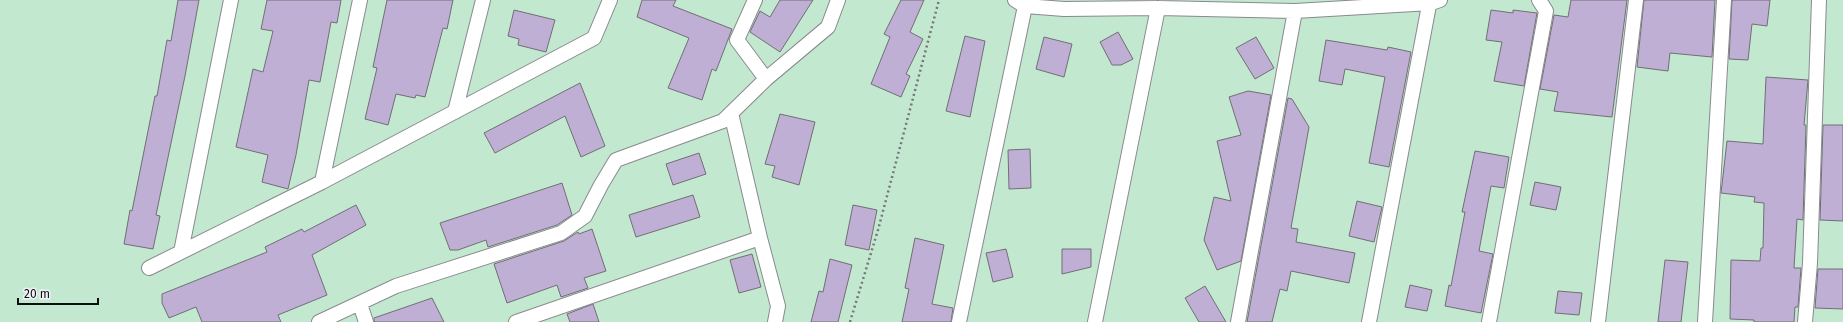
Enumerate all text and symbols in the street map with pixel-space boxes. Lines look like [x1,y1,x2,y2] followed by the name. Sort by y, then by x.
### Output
[18,280,98,306] scale bar
[24,287,50,301] text: 20 m

